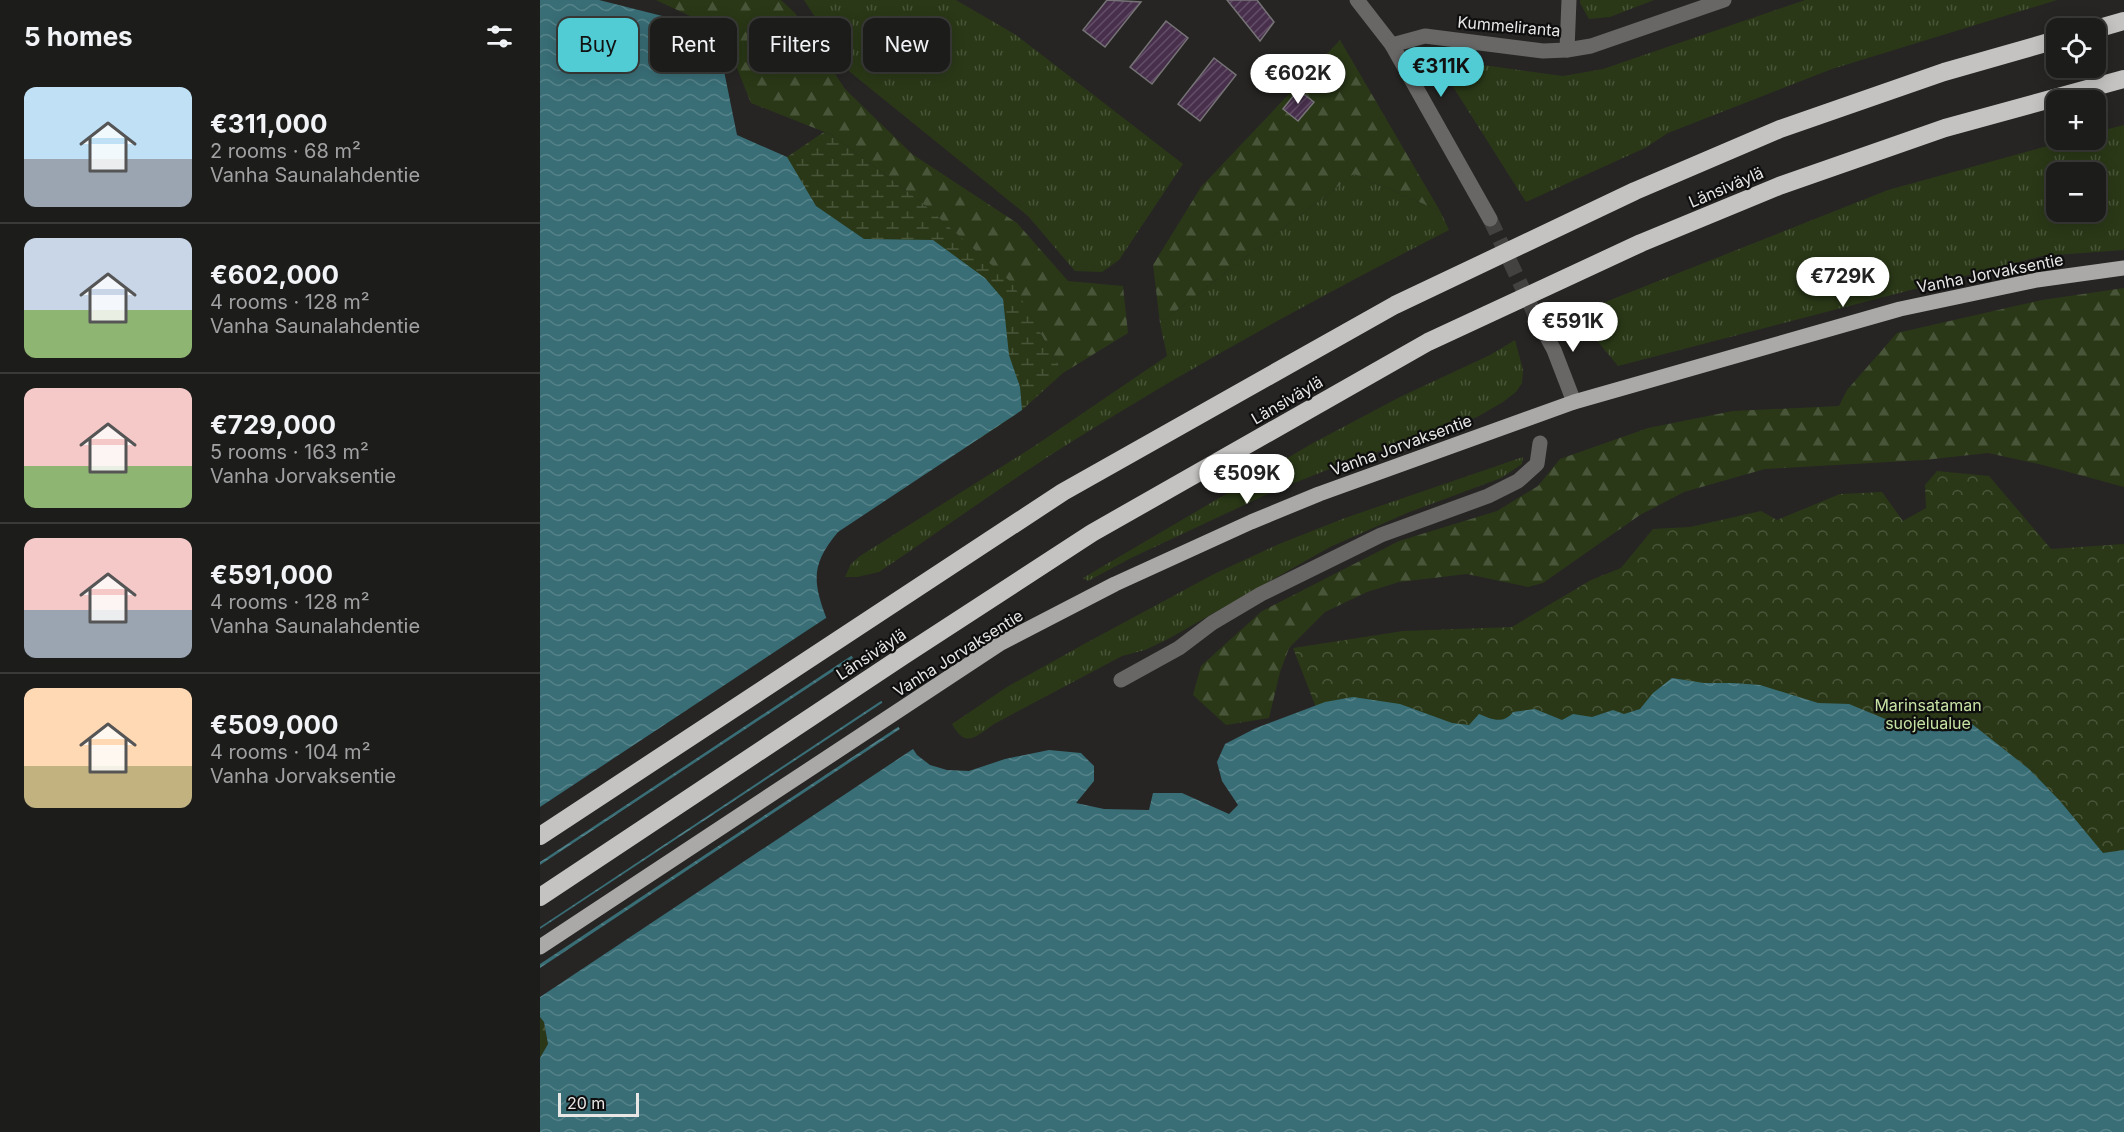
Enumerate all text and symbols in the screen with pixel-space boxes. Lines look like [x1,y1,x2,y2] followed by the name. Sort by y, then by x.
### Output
[1457,12,1561,40] street label: Kummeliranta
[558,18,638,72] chip: Buy
[650,18,737,72] chip: Rent
[749,18,851,72] chip: Filters
[863,18,950,72] chip: New
[2046,18,2106,222] map controls
[2046,18,2106,78] button: locate
[483,20,516,53] icon: filters
[24,21,133,52] text: 5 homes
[1399,47,1483,98] pin: €311K
[1256,54,1340,105] pin: €602K
[1412,54,1470,78] text: €311K
[1264,61,1332,85] text: €602K
[2046,90,2106,150] button: +
[210,108,328,139] text: €311,000
[72,111,144,183] icon: home
[210,139,361,163] text: 2 rooms · 68 m²
[1686,162,1766,212] street label: Länsiväylä
[2046,162,2106,222] button: −
[210,163,420,187] text: Vanha Saunalahdentie
[1915,249,2065,297] street label: Vanha Jorvaksentie
[1801,257,1885,308] pin: €729K
[210,259,339,290] text: €602,000
[72,262,144,334] icon: home
[1810,264,1876,288] text: €729K
[210,290,370,314] text: 4 rooms · 128 m²
[1531,302,1615,353] pin: €591K
[1542,309,1604,333] text: €591K
[210,314,420,338] text: Vanha Saunalahdentie
[1248,371,1326,429] street label: Länsiväylä
[210,409,336,440] text: €729,000
[1328,410,1474,480] street label: Vanha Jorvaksentie
[72,412,144,484] icon: home
[210,440,369,464] text: 5 rooms · 163 m²
[1205,454,1289,505] pin: €509K
[1213,461,1281,485] text: €509K
[210,464,396,488] text: Vanha Jorvaksentie
[210,559,333,590] text: €591,000
[72,562,144,634] icon: home
[210,590,370,614] text: 4 rooms · 128 m²
[890,605,1026,701] street label: Vanha Jorvaksentie
[210,614,420,638] text: Vanha Saunalahdentie
[832,624,910,684] street label: Länsiväylä
[1874,695,1982,733] park label: Marinsataman suojelualue
[210,709,339,740] text: €509,000
[72,712,144,784] icon: home
[210,740,370,764] text: 4 rooms · 104 m²
[210,764,396,788] text: Vanha Jorvaksentie
[558,1090,639,1118] scale bar
[567,1093,605,1113] text: 20 m

